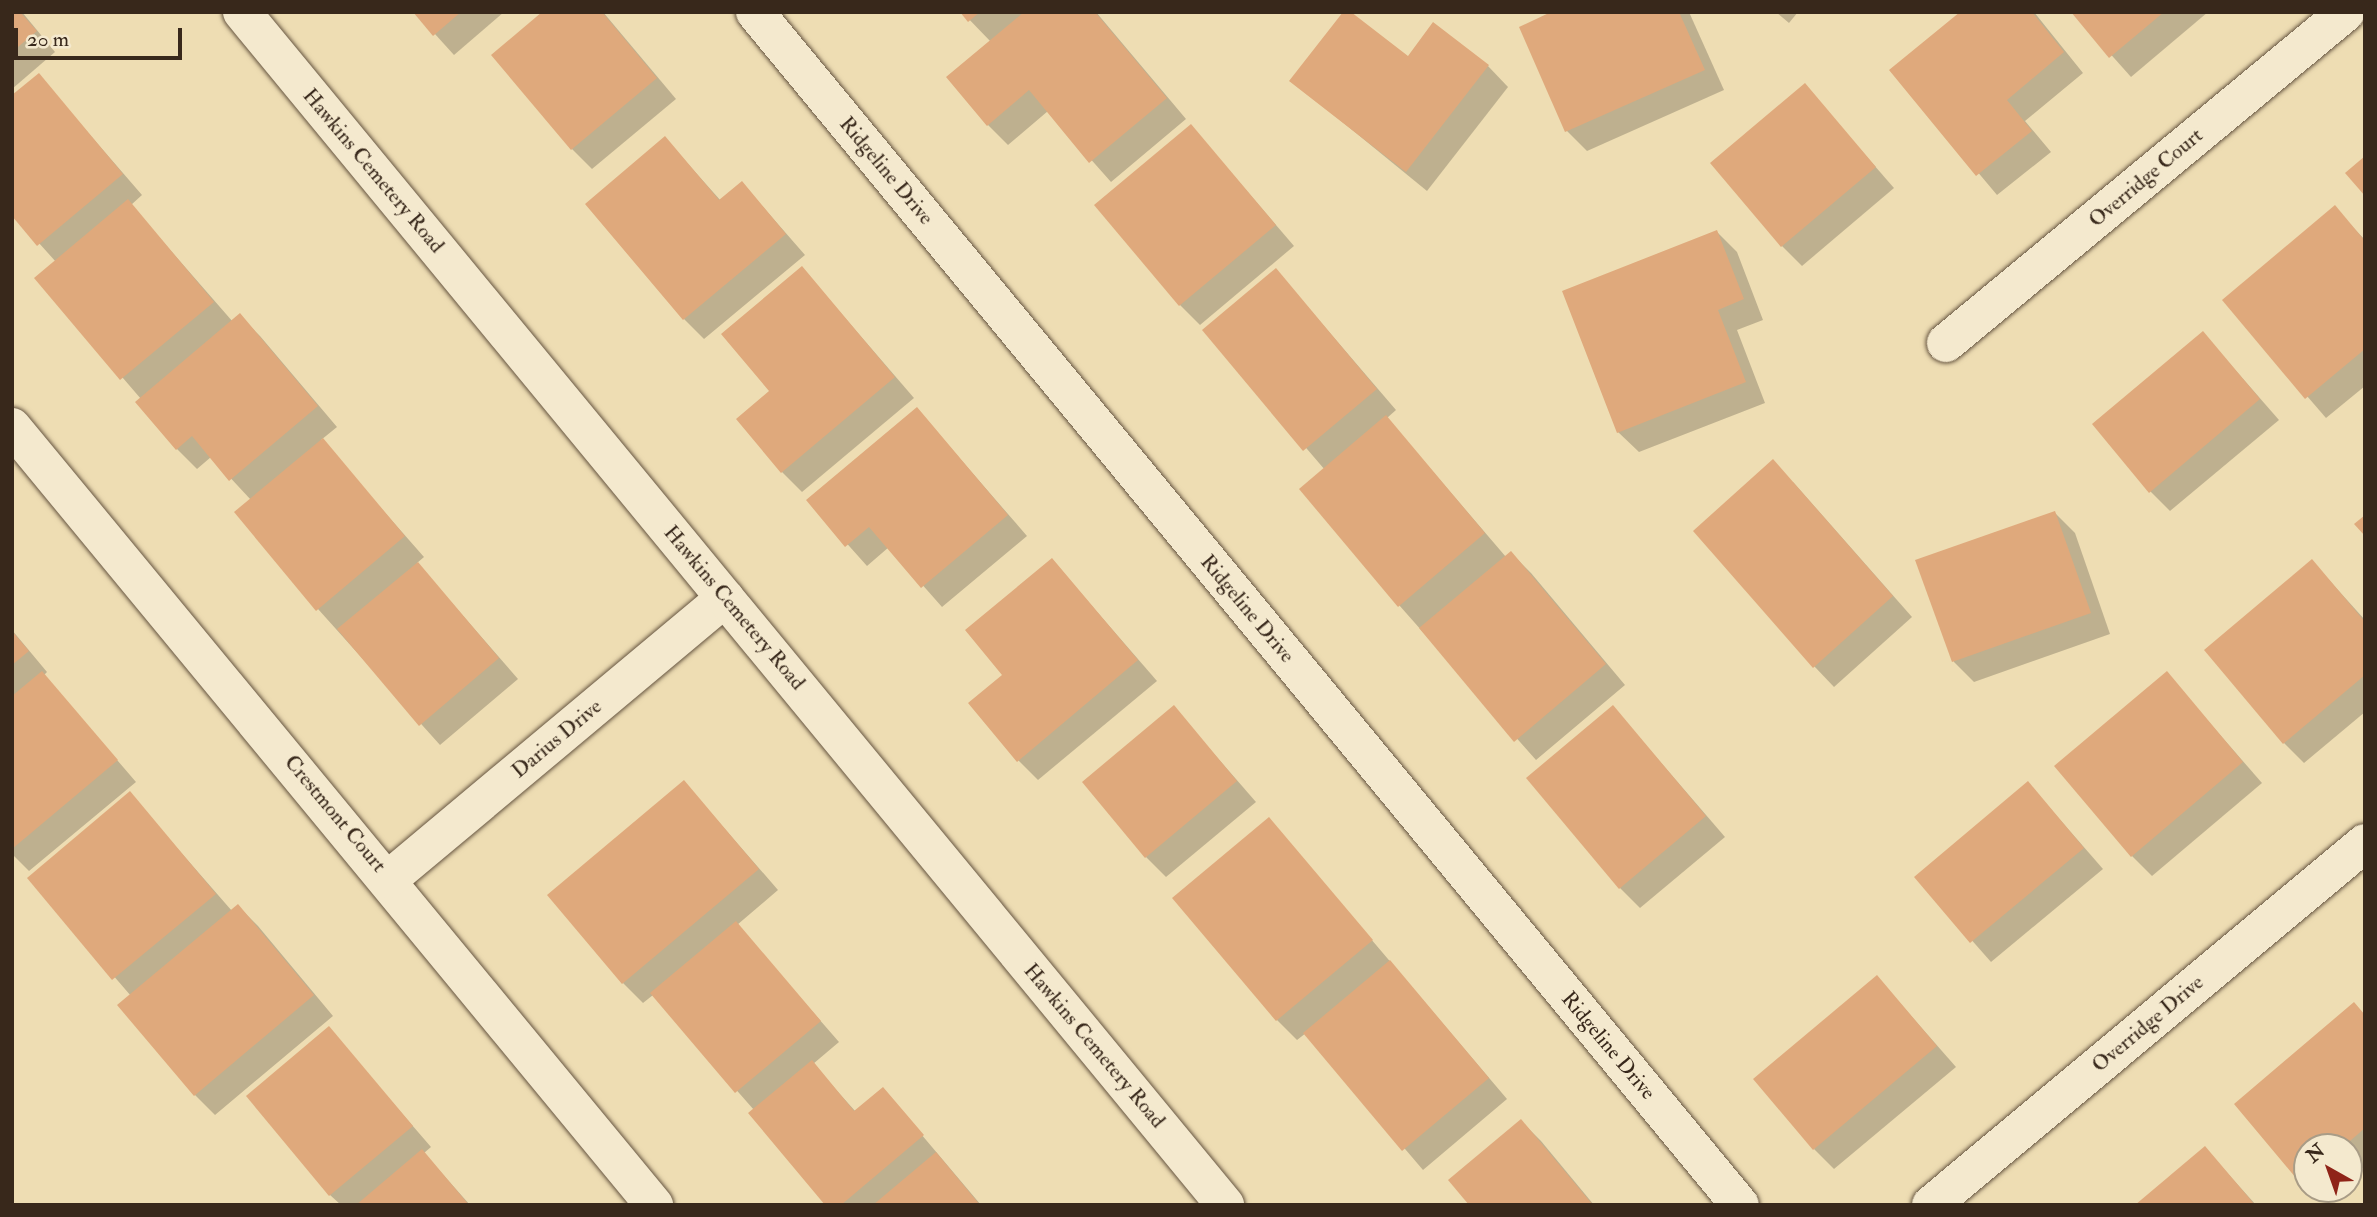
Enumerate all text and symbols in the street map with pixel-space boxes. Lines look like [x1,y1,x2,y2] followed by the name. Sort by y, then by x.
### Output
[18,14,186,58] scale bar
[27,26,69,53] text: 20 m
[297,84,449,258] street label: Hawkins Cemetery Road
[834,112,938,230] street label: Ridgeline Drive
[2084,123,2208,233] street label: Overridge Court
[658,521,810,695] street label: Hawkins Cemetery Road
[1195,550,1299,668] street label: Ridgeline Drive
[507,694,607,784] street label: Darius Drive
[279,750,391,878] street label: Crestmont Court
[1018,959,1170,1133] street label: Hawkins Cemetery Road
[2087,970,2209,1078] street label: Overridge Drive
[1556,987,1660,1105] street label: Ridgeline Drive
[2293,1133,2363,1203] north arrow
[2302,1139,2330,1168] text: N

